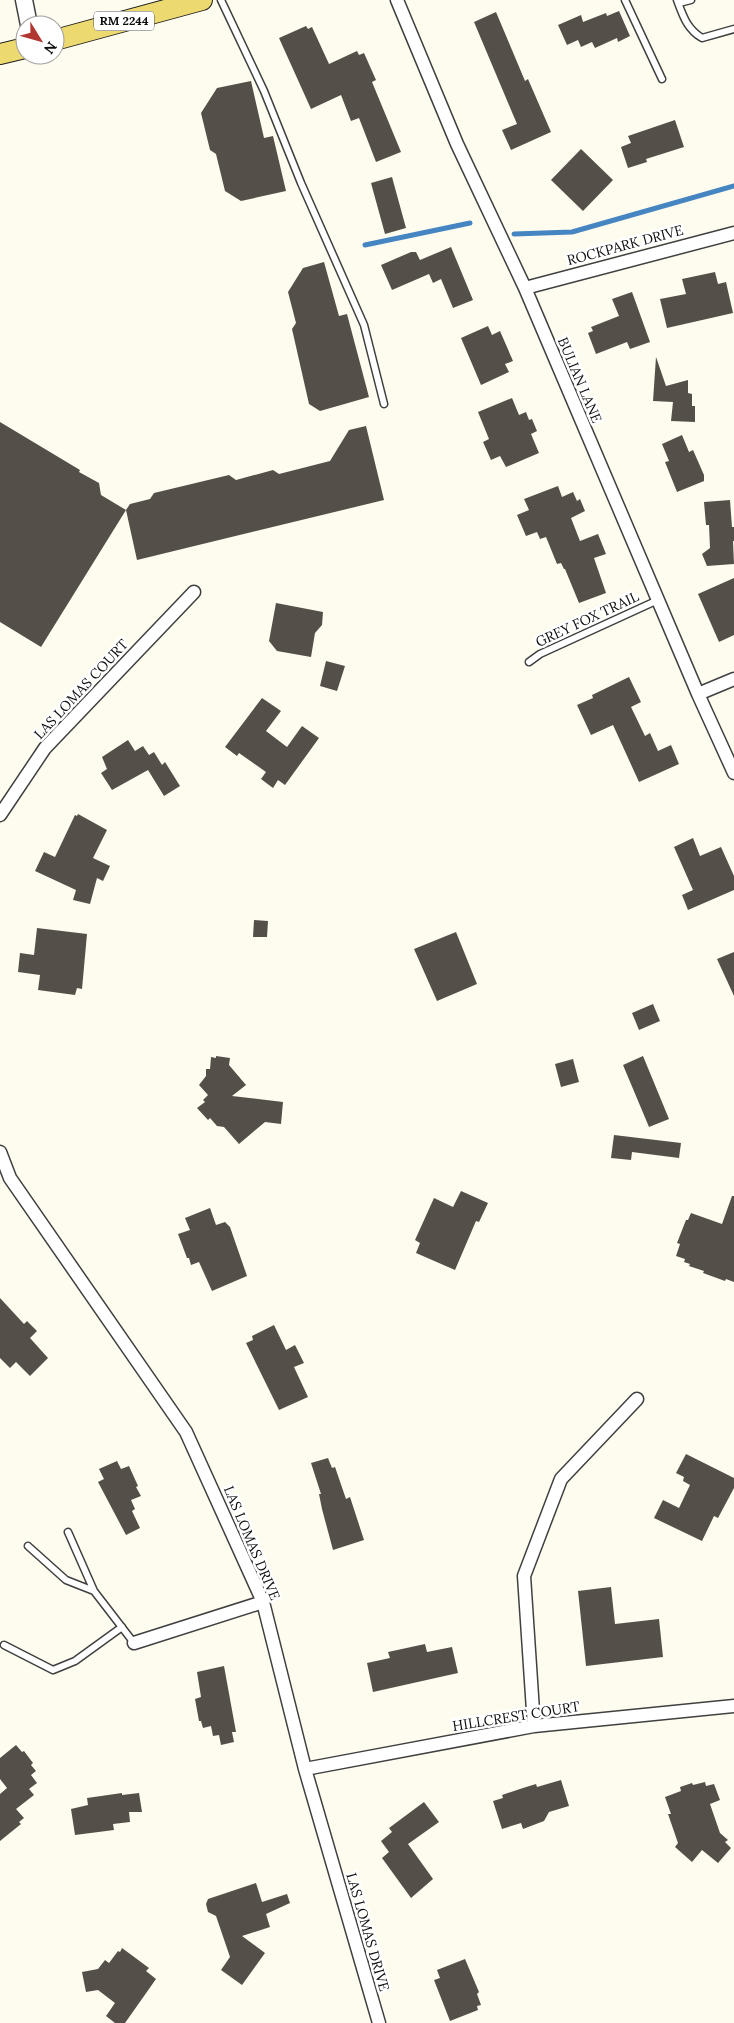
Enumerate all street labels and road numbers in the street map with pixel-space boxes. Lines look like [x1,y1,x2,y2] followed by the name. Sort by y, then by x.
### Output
[94,12,154,30] road number: RM 2244
[565,221,685,269] street label: ROCKPARK DRIVE
[554,334,606,426] street label: BULIAN LANE
[533,587,641,651] street label: GREY FOX TRAIL
[30,635,132,743] street label: LAS LOMAS COURT
[220,1483,284,1603] street label: LAS LOMAS DRIVE
[451,1697,581,1735] street label: HILLCREST COURT
[342,1871,394,1994] street label: LAS LOMAS DRIVE

